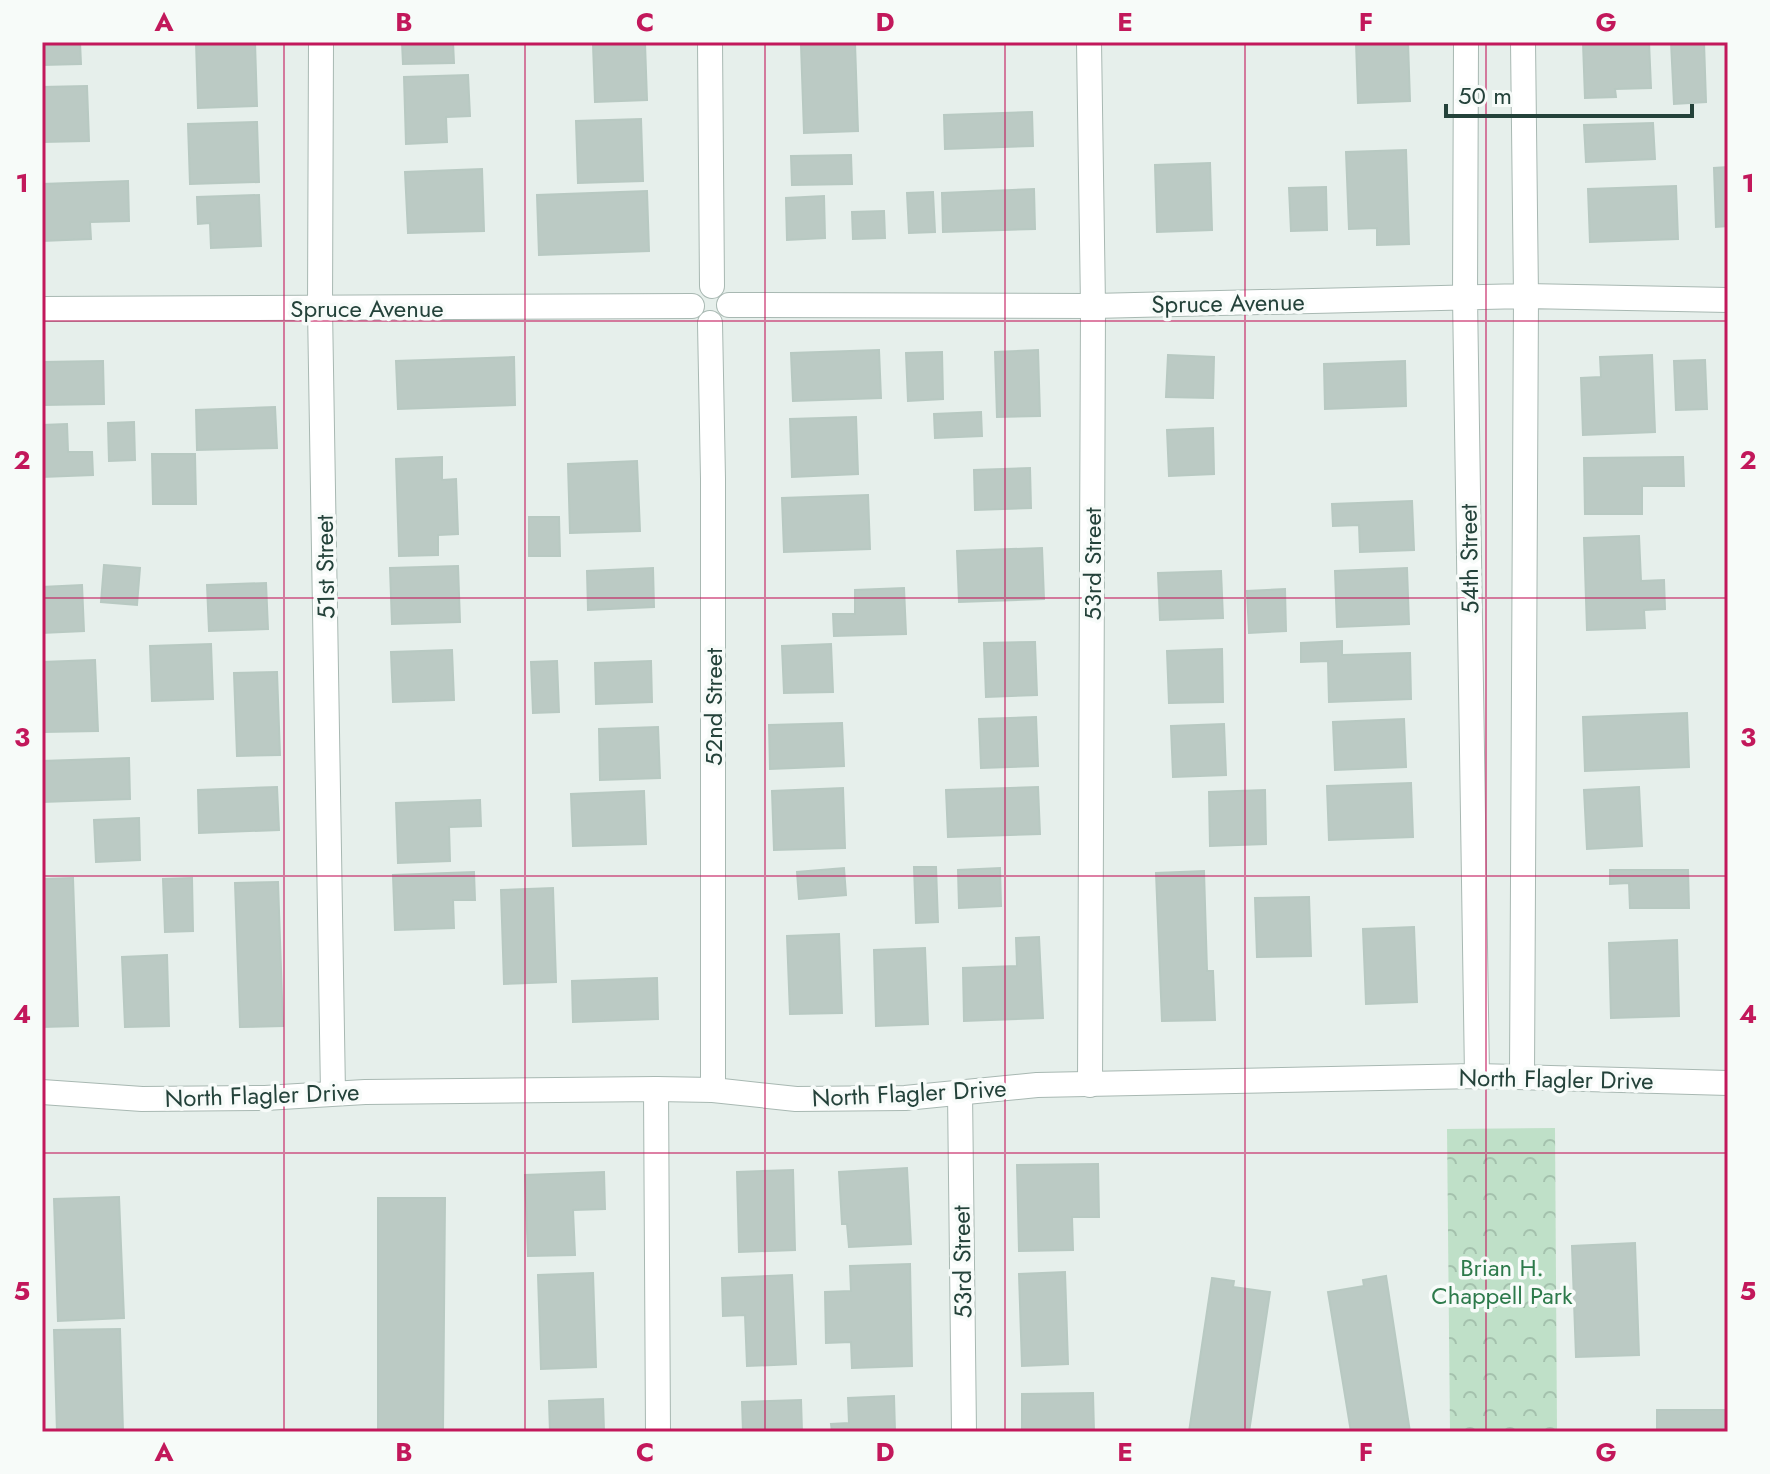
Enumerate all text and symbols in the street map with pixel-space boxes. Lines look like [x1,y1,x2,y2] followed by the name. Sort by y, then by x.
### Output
[153,3,174,41] text: A
[395,3,413,41] text: B
[636,3,654,41] text: C
[875,3,895,41] text: D
[1117,3,1133,41] text: E
[1359,3,1373,41] text: F
[1595,3,1617,41] text: G
[1446,68,1692,118] scale bar
[1458,78,1512,113] text: 50 m
[15,164,29,202] text: 1
[1741,164,1755,202] text: 1
[1151,284,1305,322] street label: Spruce Avenue
[290,291,444,326] street label: Spruce Avenue
[13,441,31,479] text: 2
[1739,441,1757,479] text: 2
[1451,503,1487,614] street label: 54th Street
[1075,507,1110,621] street label: 53rd Street
[307,514,343,619] street label: 51st Street
[696,648,731,766] street label: 52nd Street
[14,718,30,756] text: 3
[1740,718,1756,756] text: 3
[13,995,31,1033] text: 4
[1739,995,1757,1033] text: 4
[1458,1060,1654,1098] street label: North Flagler Drive
[811,1070,1007,1116] street label: North Flagler Drive
[164,1074,360,1116] street label: North Flagler Drive
[944,1205,980,1319] street label: 53rd Street
[1431,1250,1573,1313] park label: Brian H. Chappell Park
[14,1272,30,1310] text: 5
[1740,1272,1756,1310] text: 5
[153,1433,174,1471] text: A
[395,1433,413,1471] text: B
[636,1433,654,1471] text: C
[875,1433,895,1471] text: D
[1117,1433,1133,1471] text: E
[1359,1433,1373,1471] text: F
[1595,1433,1617,1471] text: G

